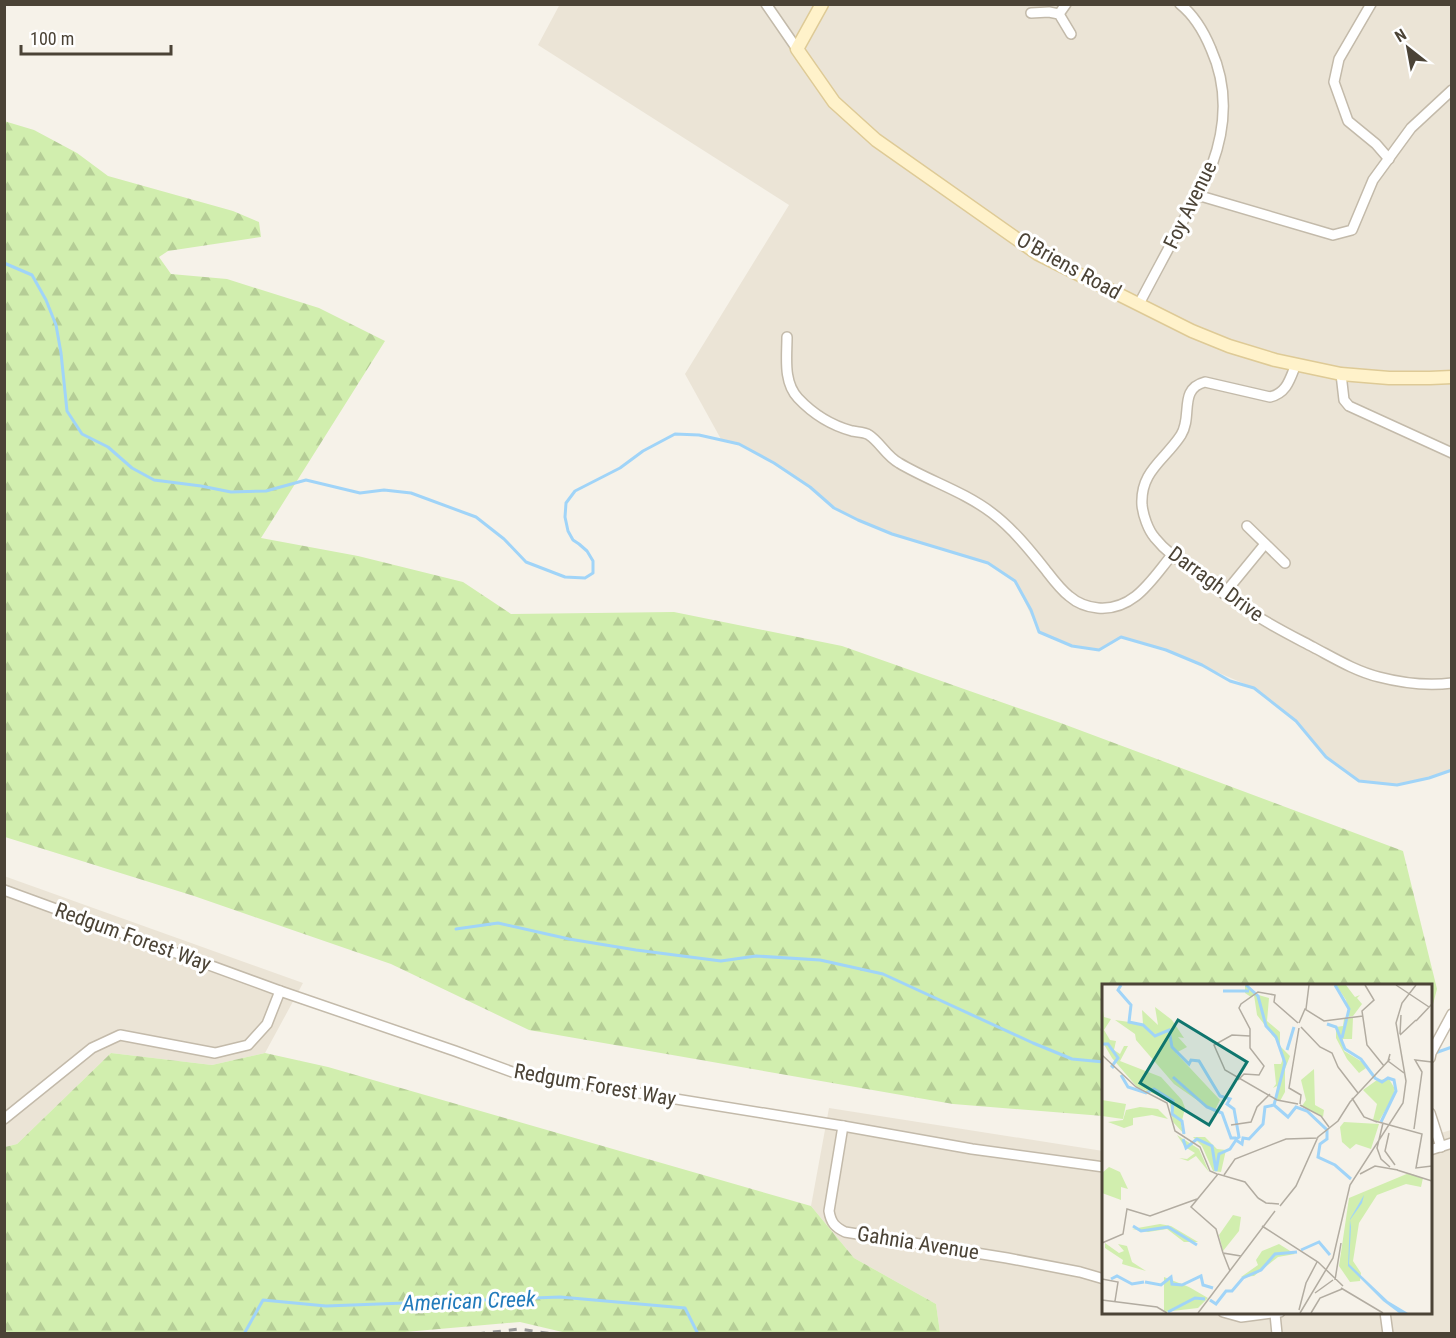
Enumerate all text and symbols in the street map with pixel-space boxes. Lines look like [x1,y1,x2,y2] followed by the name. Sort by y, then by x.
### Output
[21,18,171,56] scale bar
[1378,18,1438,78] north arrow
[1391,25,1410,46] text: N
[30,28,74,49] text: 100 m
[1159,157,1222,253] street label: Foy Avenue
[1013,227,1125,305] street label: O'Briens Road
[1164,541,1268,627] street label: Darragh Drive
[52,898,214,976] street label: Redgum Forest Way
[1102,984,1432,1314] inset map
[512,1059,678,1111] street label: Redgum Forest Way
[855,1222,981,1264] street label: Gahnia Avenue
[401,1286,536,1316] water label: American Creek

